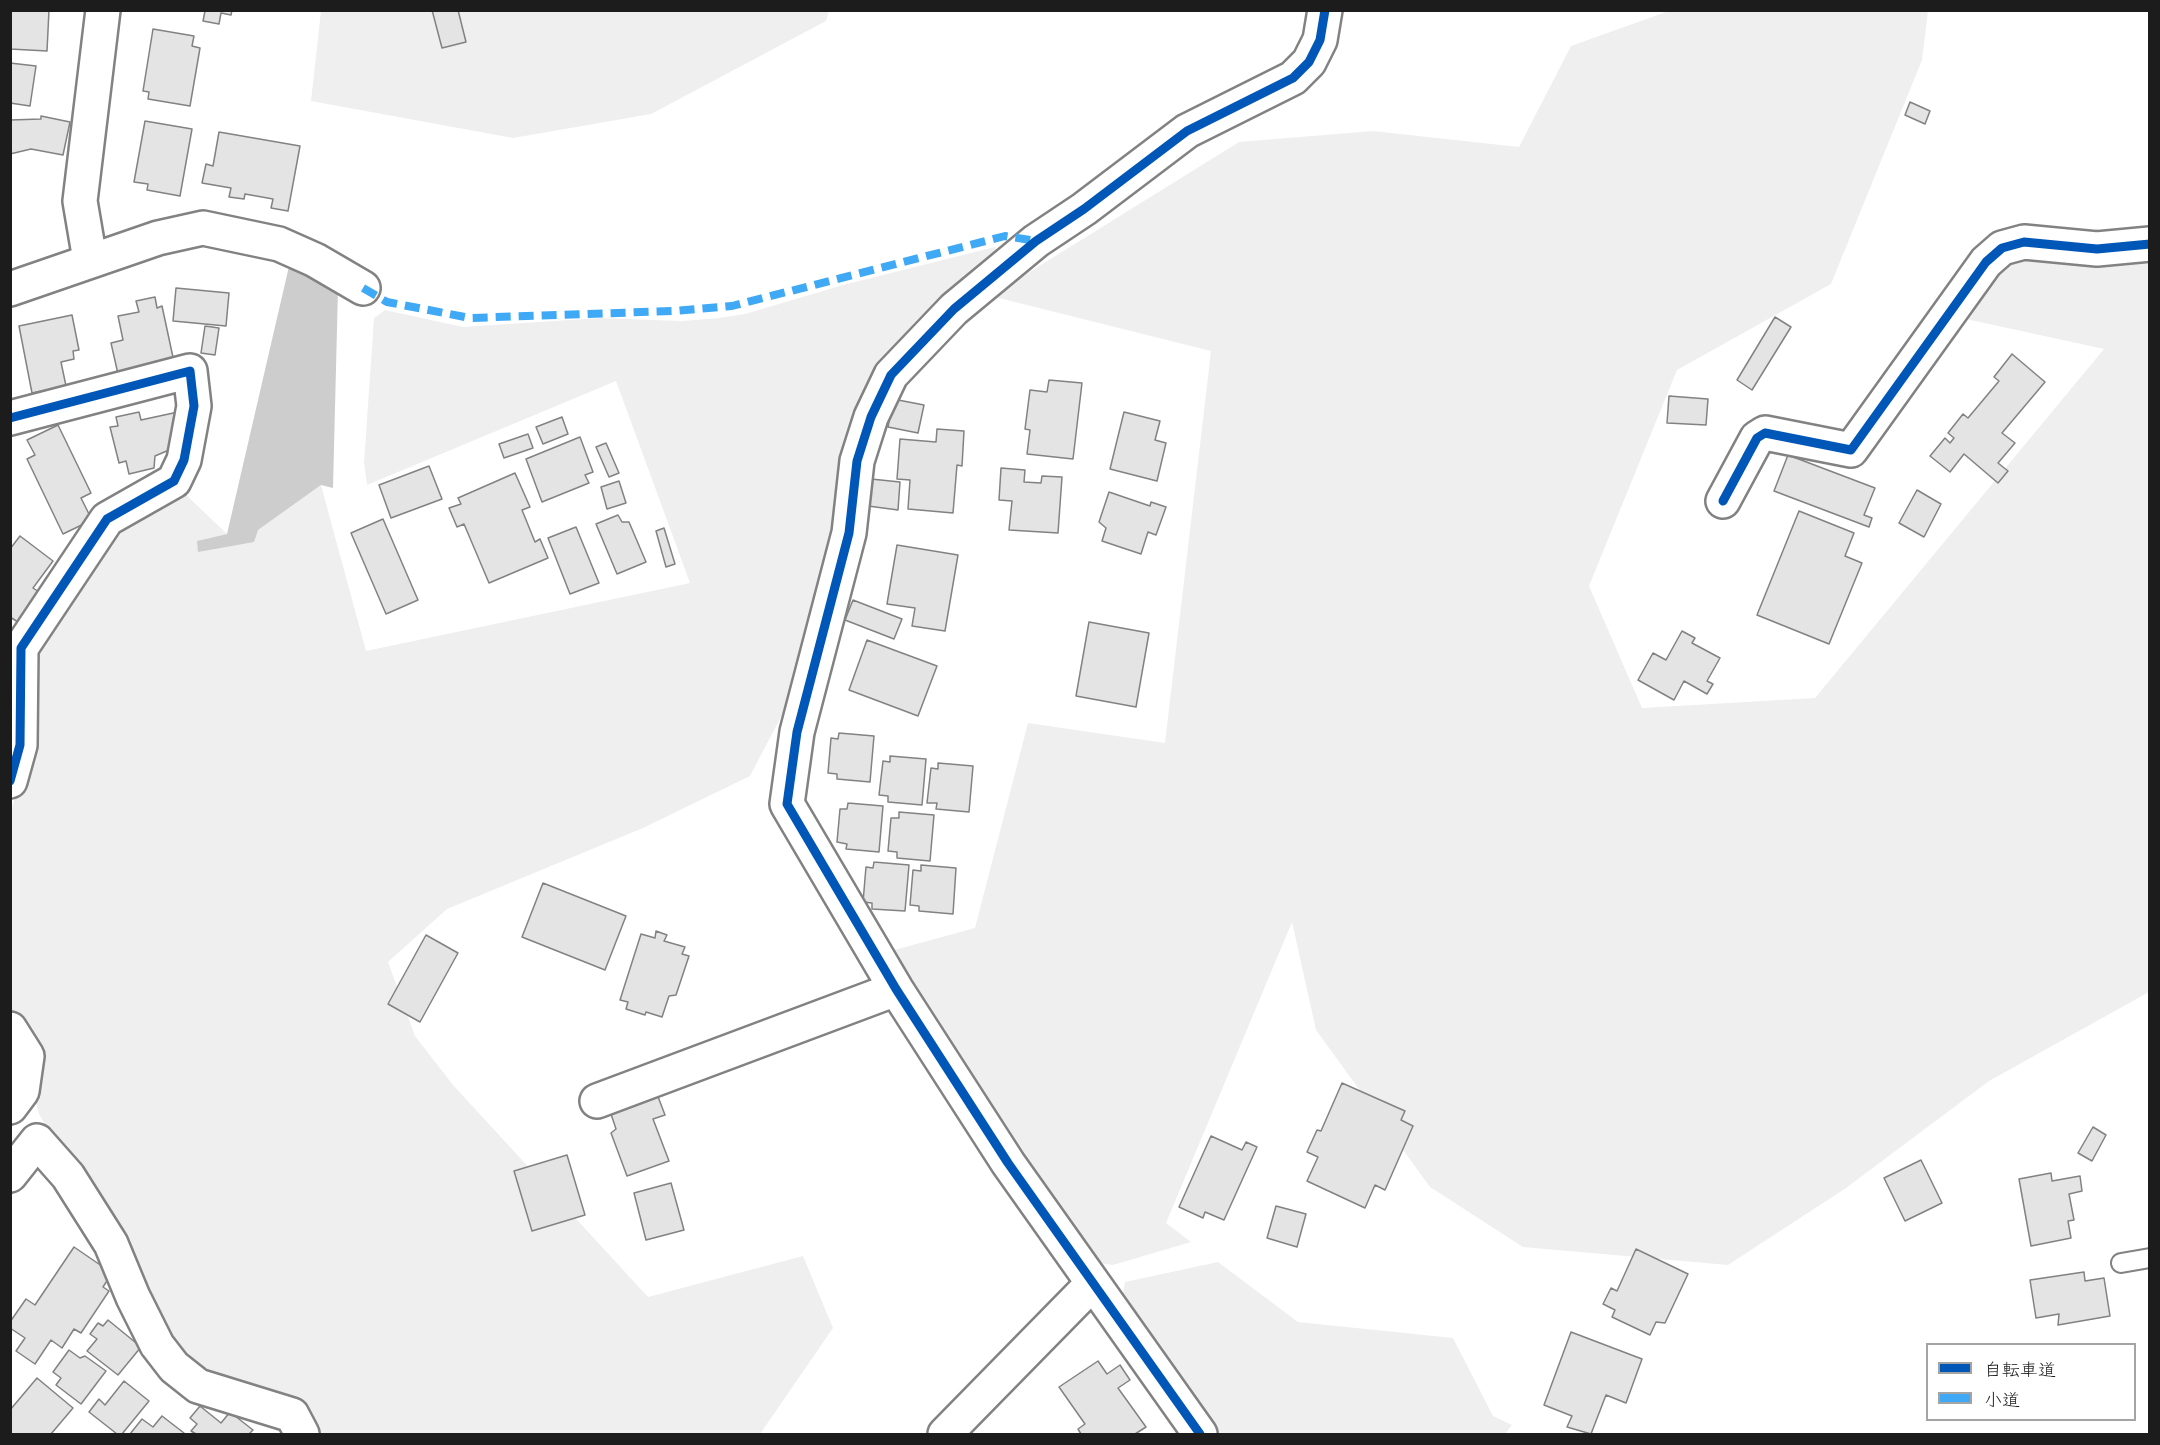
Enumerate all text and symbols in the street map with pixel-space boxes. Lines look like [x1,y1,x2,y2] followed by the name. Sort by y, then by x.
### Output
[1926,1343,2136,1421] legend
[1984,1360,2056,1381] text: 自転車道
[1984,1390,2020,1411] text: 小道

